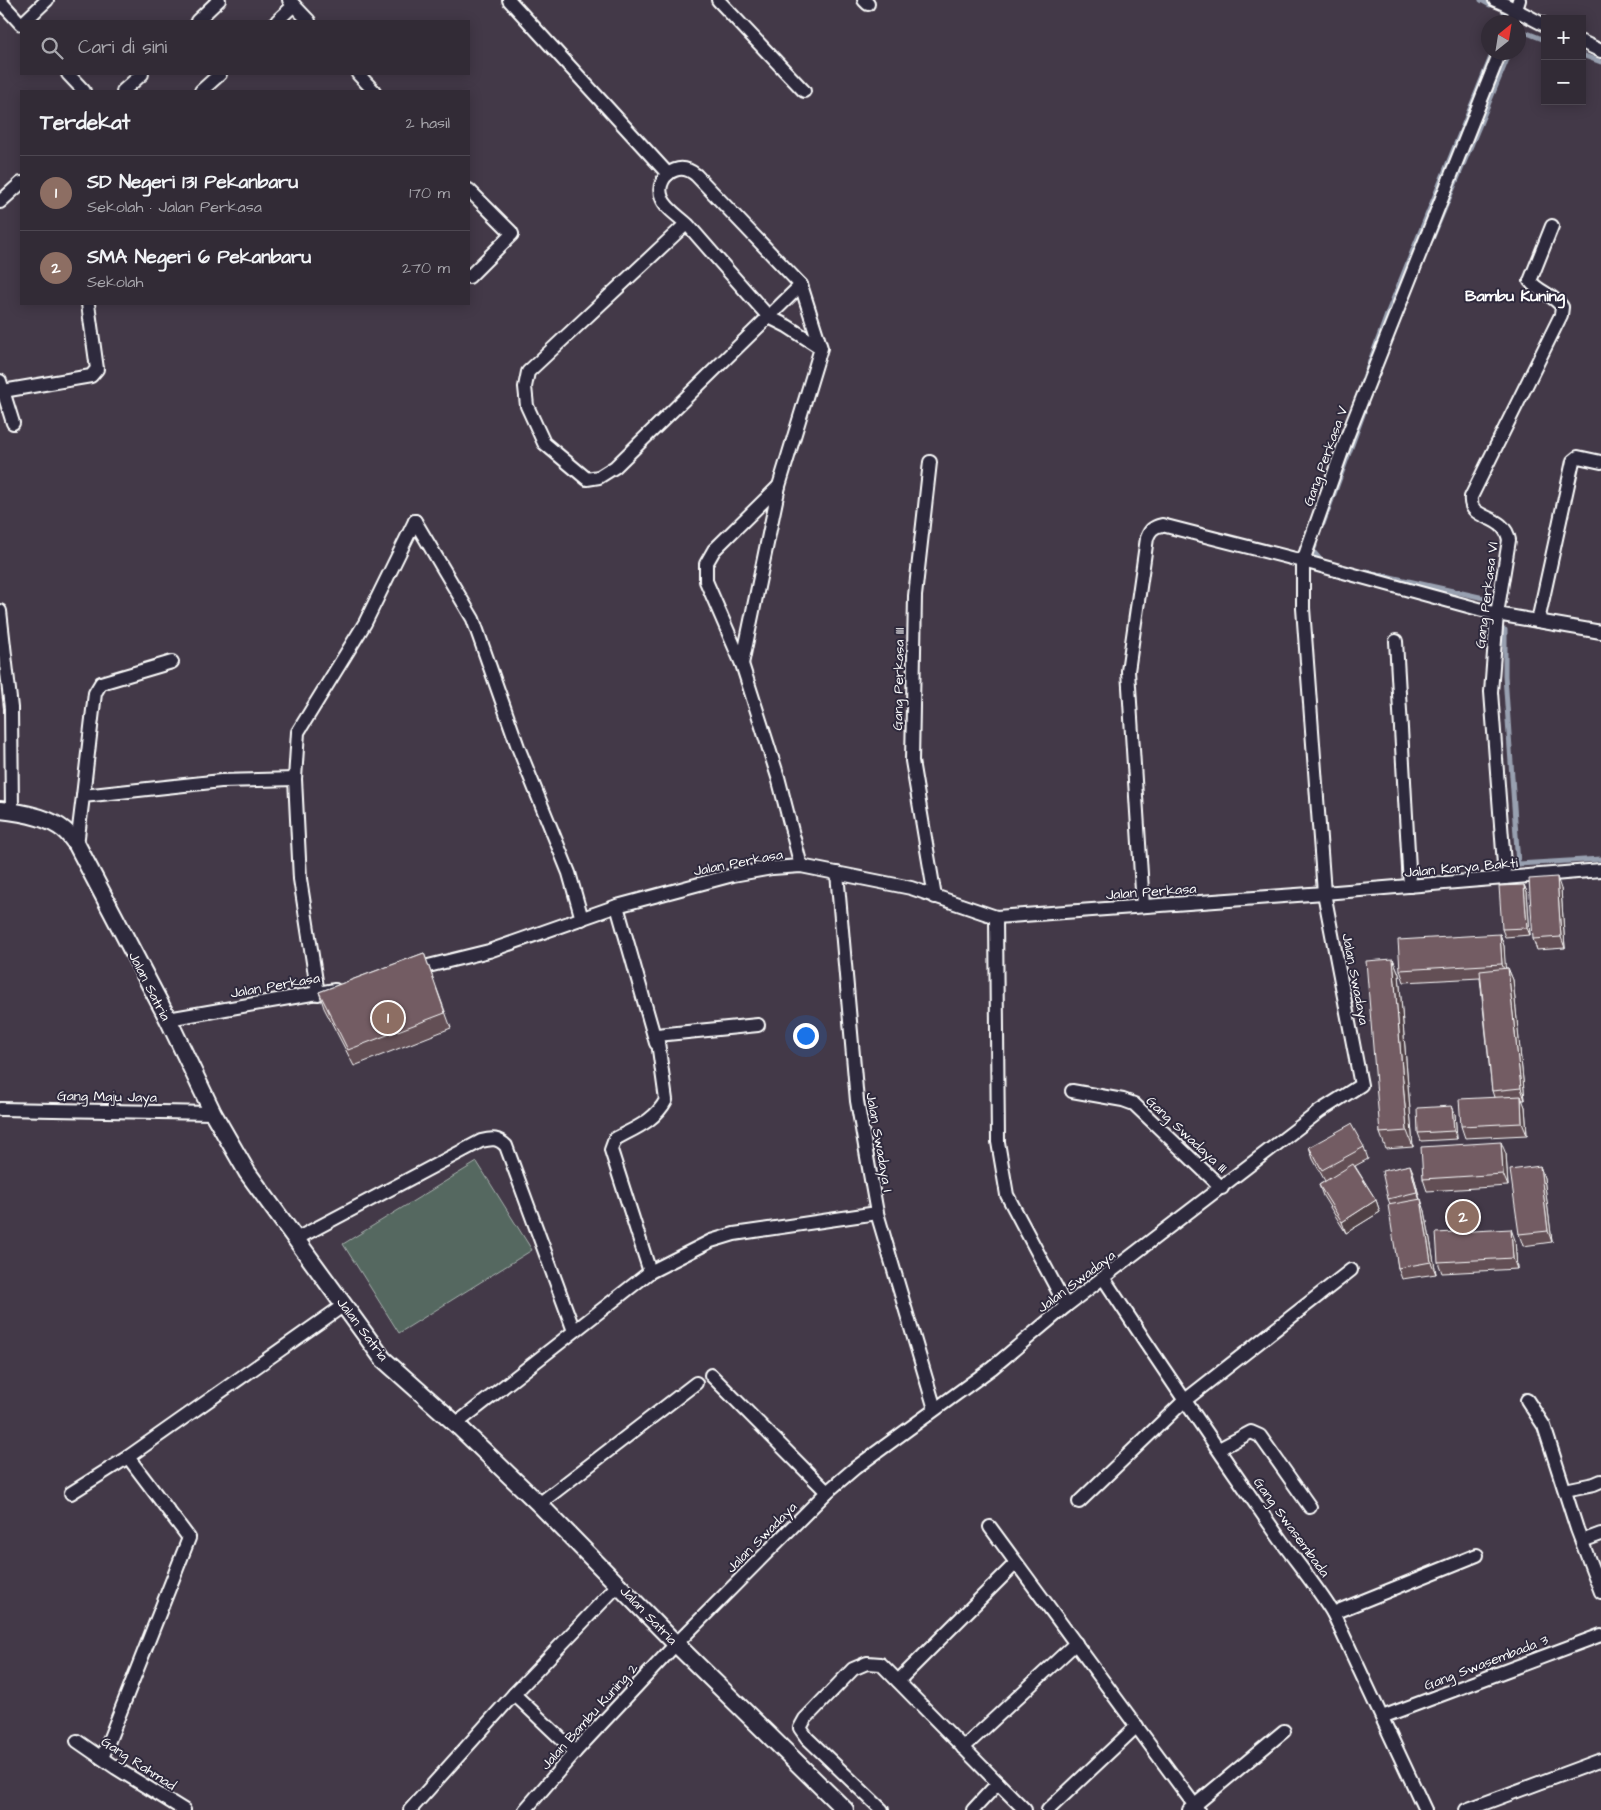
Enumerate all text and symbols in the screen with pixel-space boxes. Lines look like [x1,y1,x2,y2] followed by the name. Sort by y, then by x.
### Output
[1481,15,1526,60] north arrow
[1541,15,1586,105] map controls
[1541,15,1586,60] button: +
[20,20,470,75] search box
[38,34,66,62] icon: search
[78,34,167,61] text: Cari di sini
[1541,60,1586,105] button: −
[40,108,130,137] text: Terdekat
[405,112,450,134] text: 2 hasil
[87,169,298,196] text: SD Negeri 131 Pekanbaru
[55,182,57,204] text: 1
[409,182,450,204] text: 170 m
[87,196,262,218] text: Sekolah · Jalan Perkasa
[87,244,311,271] text: SMA Negeri 6 Pekanbaru
[51,257,61,279] text: 2
[402,257,450,279] text: 270 m
[87,271,143,293] text: Sekolah
[1465,285,1566,309] district label: Bambu Kuning
[1299,403,1353,509] street label: Gang Perkasa V
[1471,541,1503,650] street label: Gang Perkasa VI
[888,627,910,731] street label: Gang Perkasa III
[692,845,785,881] street label: Jalan Perkasa
[1404,853,1519,883] street label: Jalan Karya Bakti
[1105,879,1197,905] street label: Jalan Perkasa
[1336,932,1374,1027] street label: Jalan Swadaya
[123,948,175,1025] street label: Jalan Satria
[229,968,322,1004] street label: Jalan Perkasa
[372,999,404,1037] pin: 1
[793,1023,819,1049] your location
[57,1086,157,1108] street label: Gang Maju Jaya
[860,1091,898,1194] street label: Jalan Swadaya I
[1141,1092,1232,1178] street label: Gang Swadaya III
[1447,1198,1479,1236] pin: 2
[1033,1246,1120,1318] street label: Jalan Swadaya
[332,1294,393,1366] street label: Jalan Satria
[1248,1474,1334,1582] street label: Gang Swasembada
[722,1498,802,1578] street label: Jalan Swadaya
[615,1582,682,1650] street label: Jalan Satria
[1421,1630,1551,1696] street label: Gang Swasembada 3
[536,1659,643,1774] street label: Jalan Bambu Kuning 2
[97,1732,180,1796] street label: Gang Rahmad

